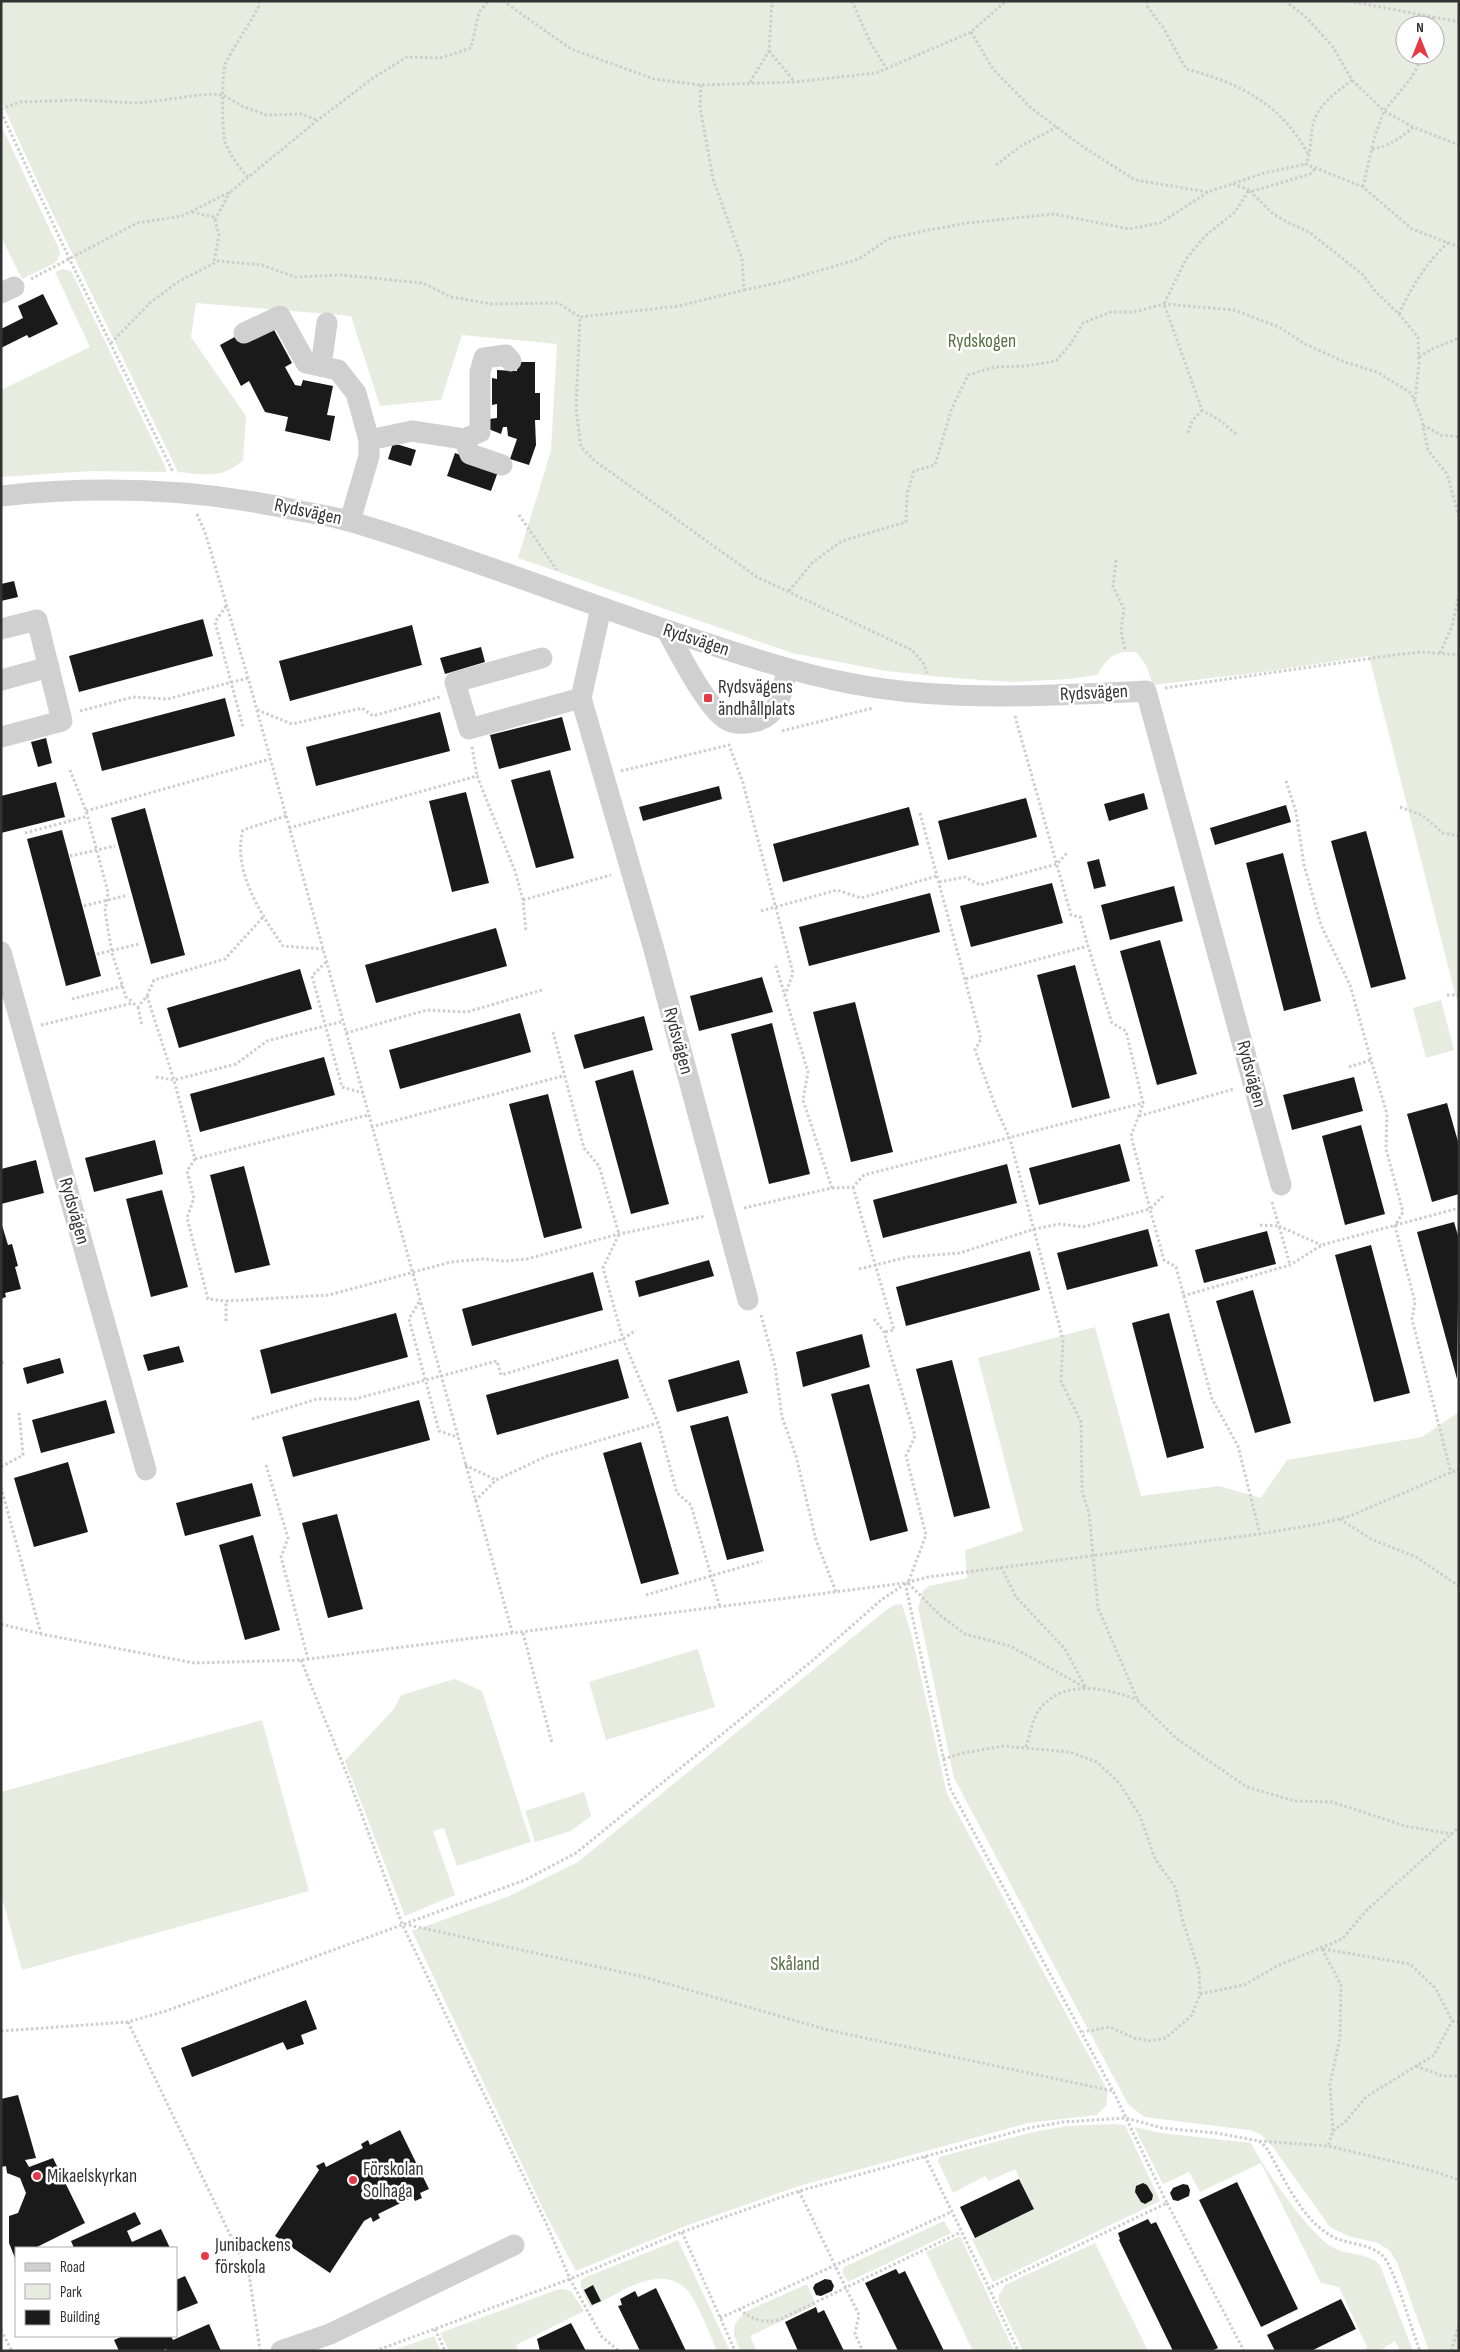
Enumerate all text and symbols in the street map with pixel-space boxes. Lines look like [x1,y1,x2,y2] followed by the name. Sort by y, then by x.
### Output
[1395,15,1445,65] north arrow
[1416,19,1424,36] text: N
[948,330,1016,353] park label: Rydskogen
[272,494,344,530] street label: Rydsvägen
[660,619,732,661] street label: Rydsvägen
[718,676,795,721] place label: Rydsvägens ändhållplats
[1059,680,1129,706] street label: Rydsvägen
[702,692,714,704] marker: Rydsvägens ändhållplats
[658,1005,698,1077] street label: Rydsvägen
[1231,1038,1271,1110] street label: Rydsvägen
[54,1175,94,1247] street label: Rydsvägen
[770,1953,820,1976] park label: Skåland
[363,2158,424,2203] place label: Förskolan Solhaga
[47,2165,137,2188] place label: Mikaelskyrkan
[31,2170,43,2182] marker: Mikaelskyrkan
[347,2174,359,2186] marker: Förskolan Solhaga
[214,2234,291,2279] place label: Junibackens förskola
[15,2247,178,2337] legend
[199,2250,211,2262] marker: Junibackens förskola
[60,2258,85,2277] text: Road
[60,2283,82,2302] text: Park
[60,2308,100,2327] text: Building

